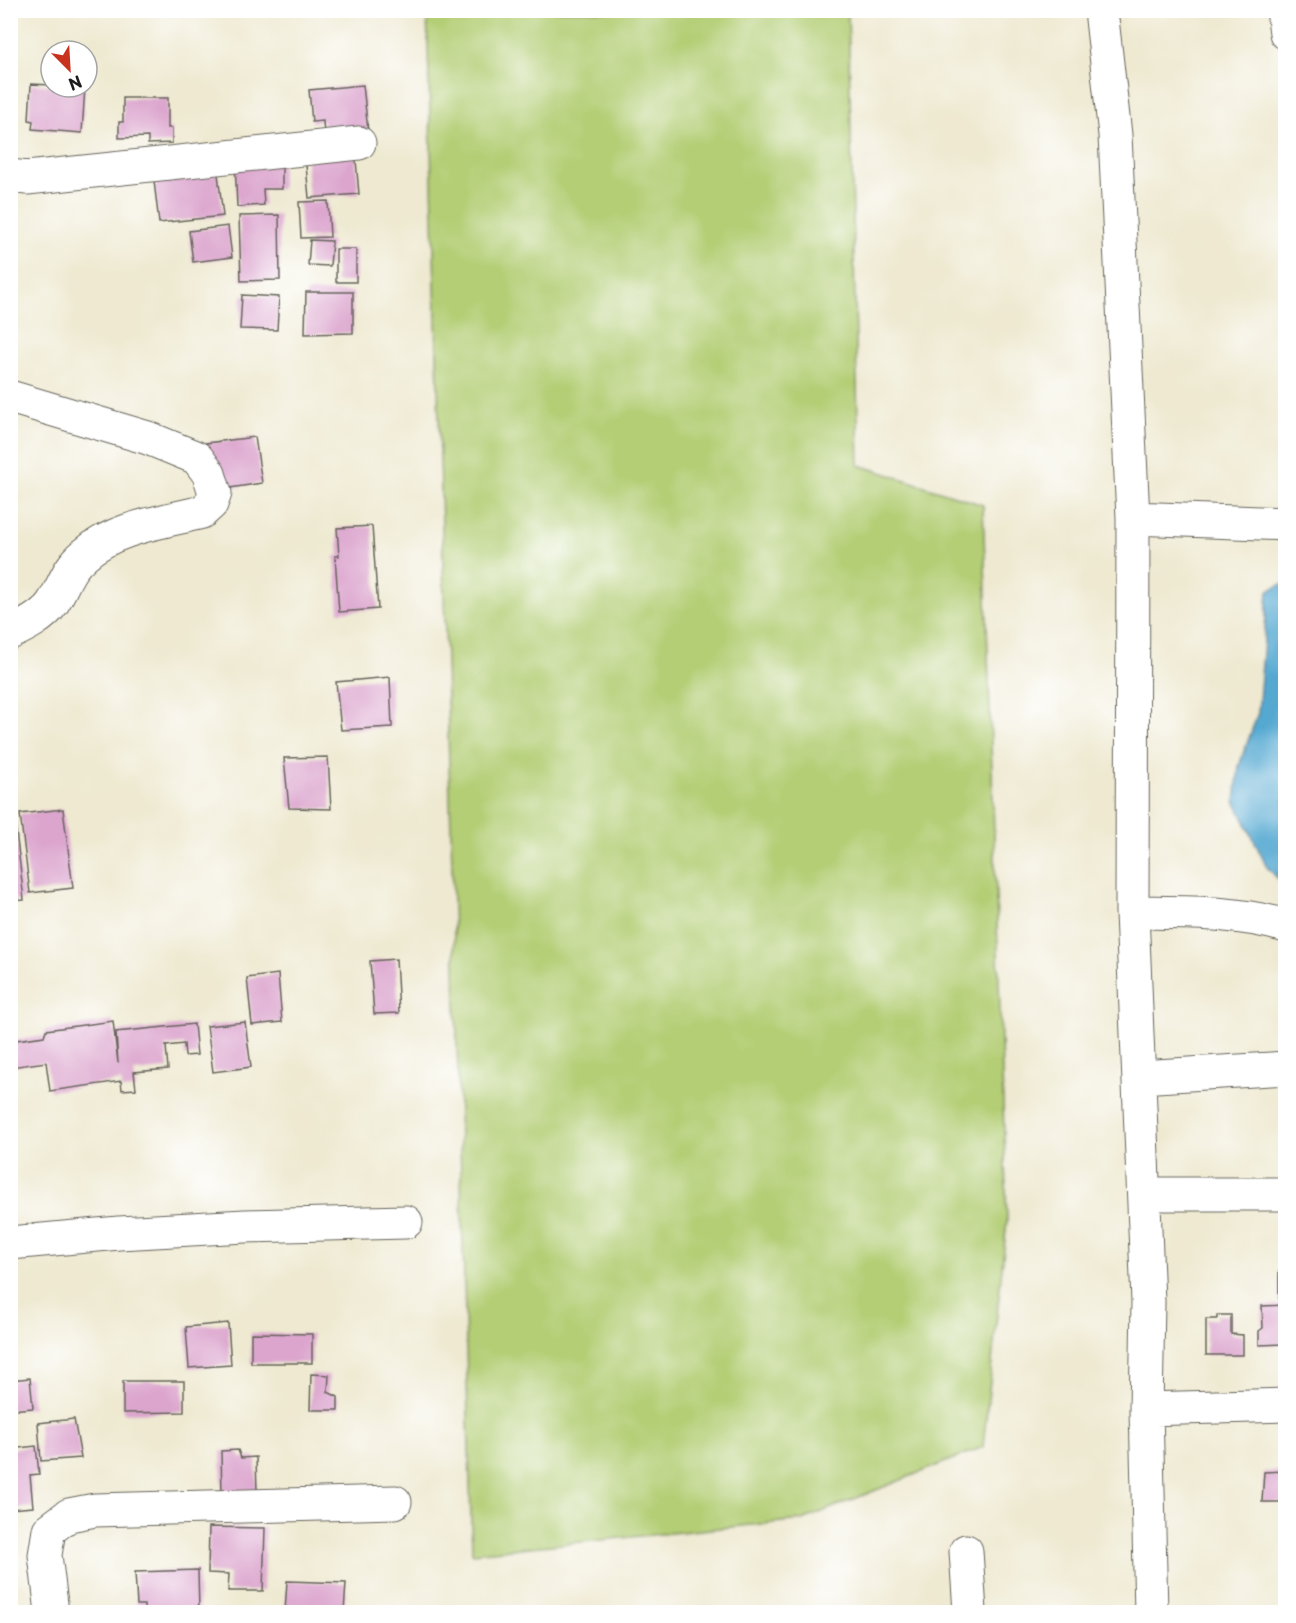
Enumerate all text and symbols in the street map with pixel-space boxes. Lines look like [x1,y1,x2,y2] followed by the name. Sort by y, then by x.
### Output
[39,39,99,99] north arrow
[65,70,86,97] text: N

